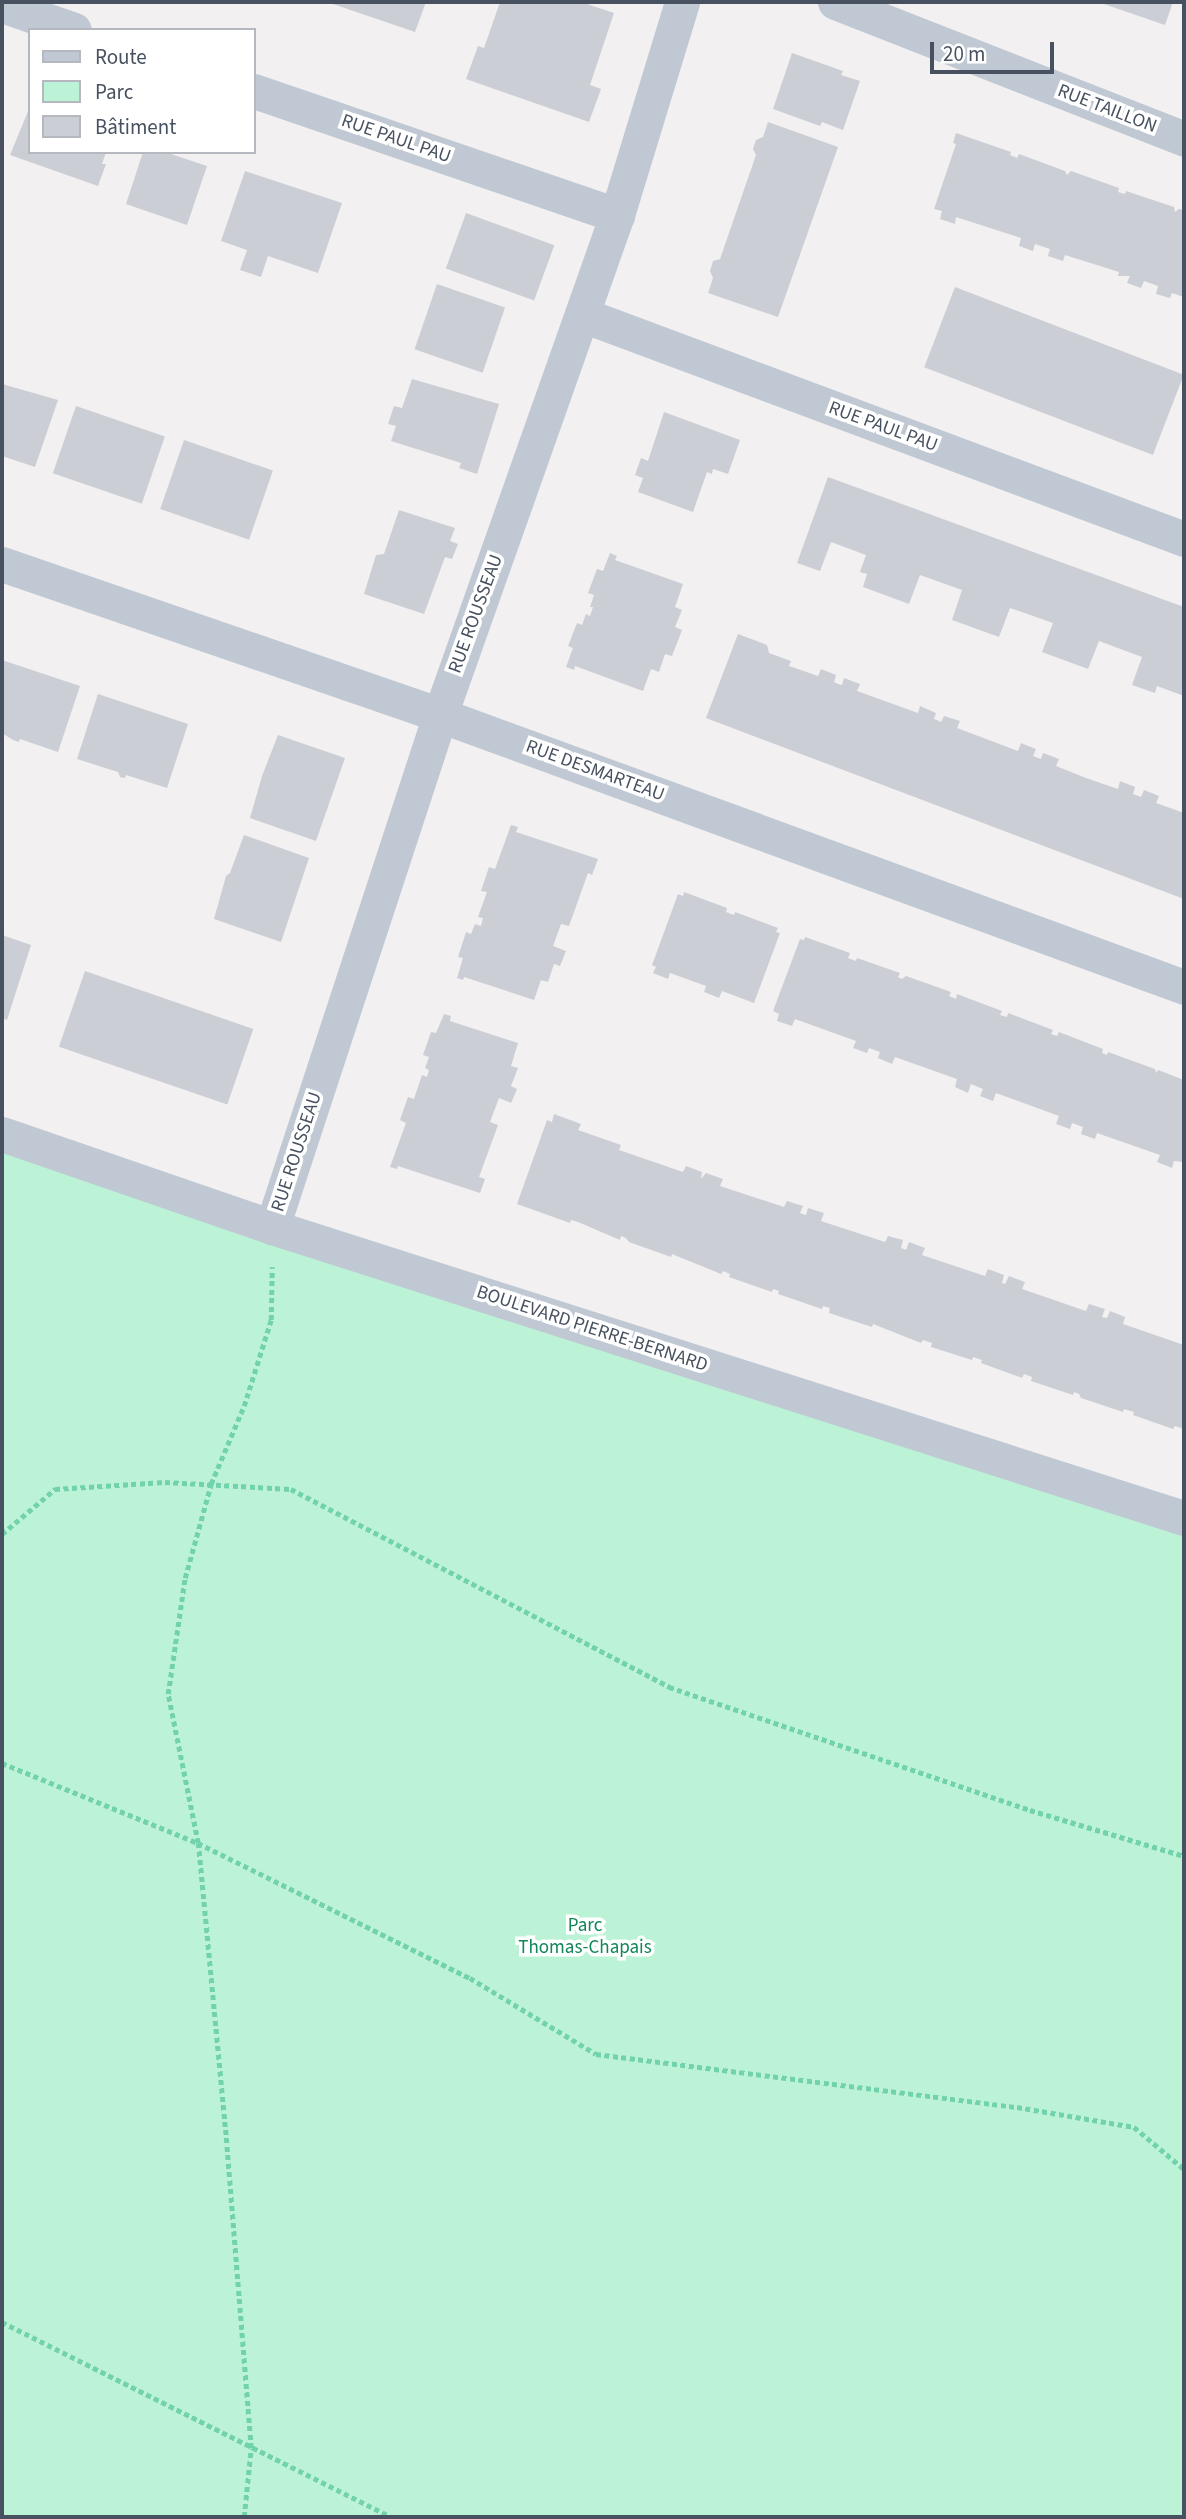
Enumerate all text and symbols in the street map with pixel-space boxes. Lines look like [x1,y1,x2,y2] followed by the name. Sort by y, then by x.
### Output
[28,28,256,154] legend
[934,28,1058,72] scale bar
[943,39,985,69] text: 20 m
[95,42,147,72] text: Route
[95,77,133,107] text: Parc
[1054,80,1160,138] street label: RUE TAILLON
[338,110,454,168] street label: RUE PAUL PAU
[95,112,176,142] text: Bâtiment
[825,397,941,457] street label: RUE PAUL PAU
[444,552,508,676] street label: RUE ROUSSEAU
[523,735,667,807] street label: RUE DESMARTEAU
[267,1089,327,1215] street label: RUE ROUSSEAU
[473,1281,711,1377] street label: BOULEVARD PIERRE-BERNARD
[518,1915,652,1959] park label: Parc Thomas-Chapais

